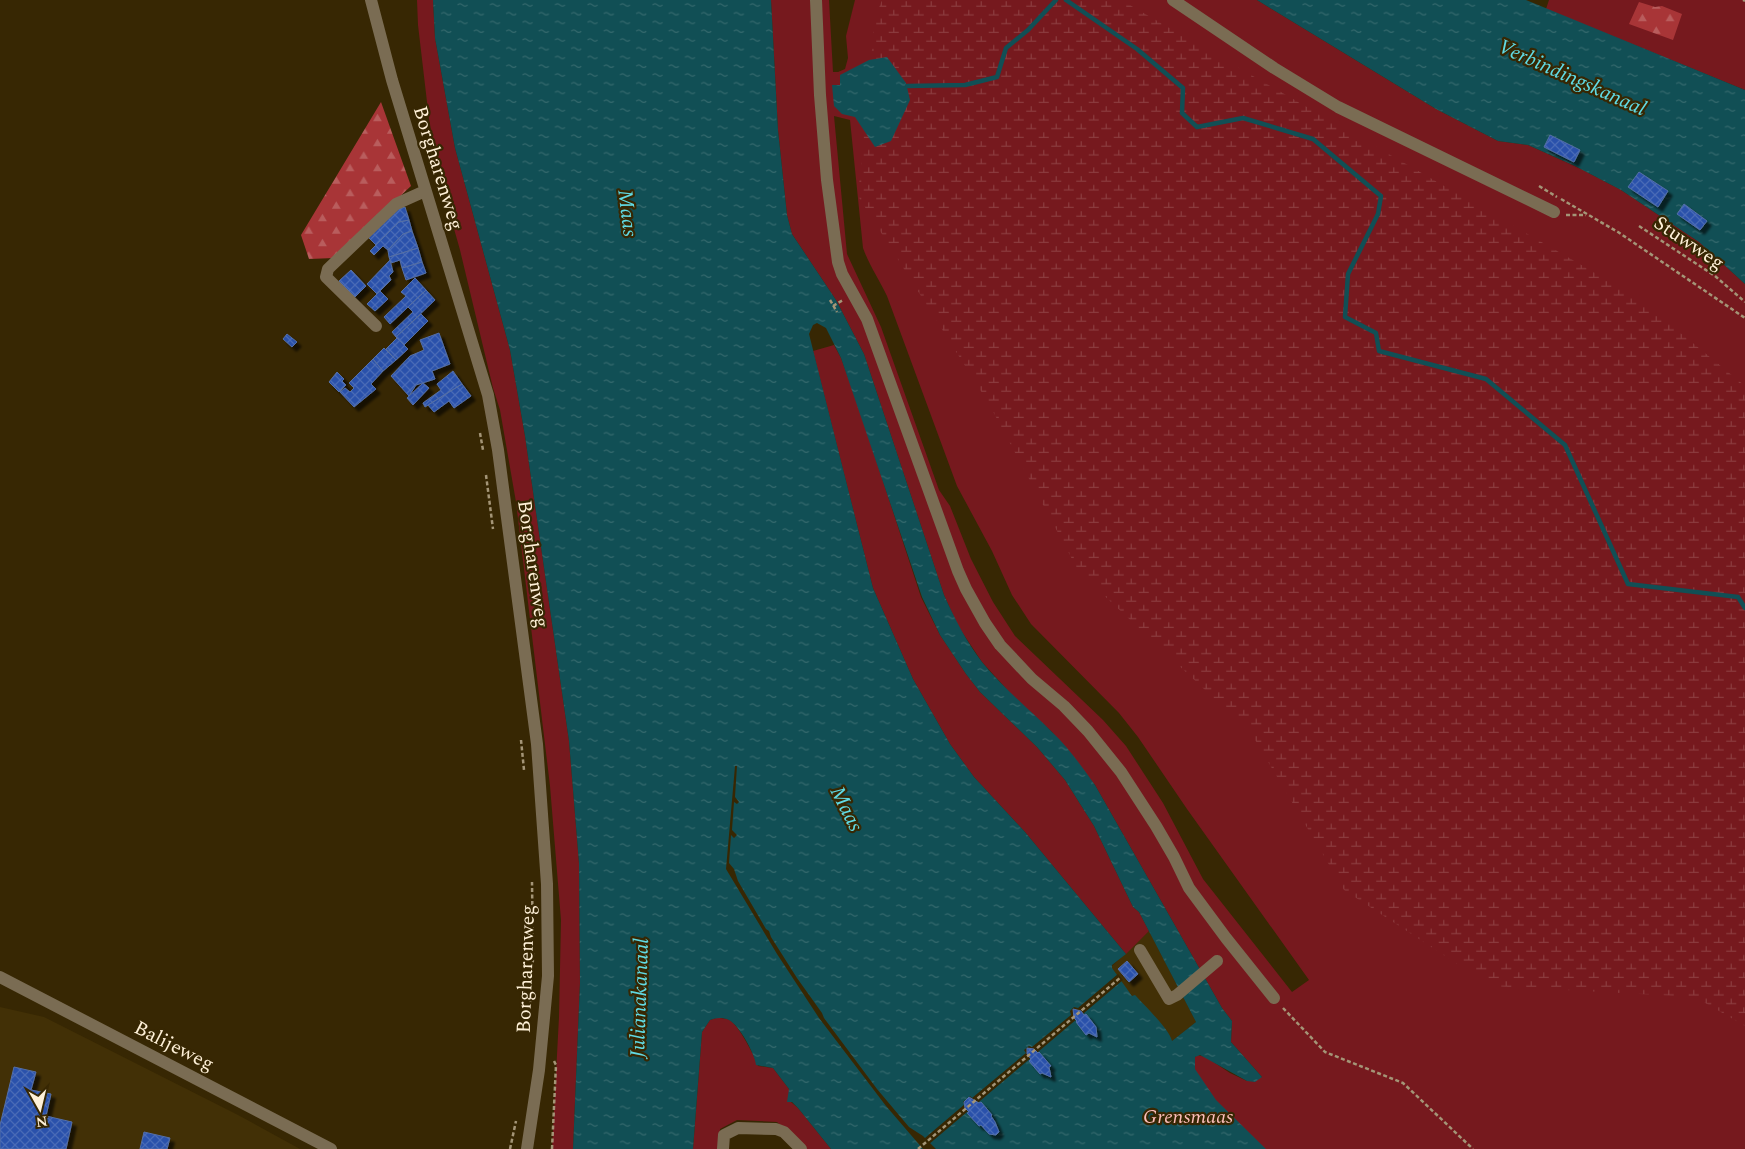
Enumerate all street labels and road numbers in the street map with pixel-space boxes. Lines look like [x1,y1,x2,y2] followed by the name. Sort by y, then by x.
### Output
[405,102,471,234] street label: Borgharenweg
[1648,208,1730,278] street label: Stuwweg
[509,498,557,630] street label: Borgharenweg
[509,904,543,1034] street label: Borgharenweg
[129,1013,219,1079] street label: Balijeweg

